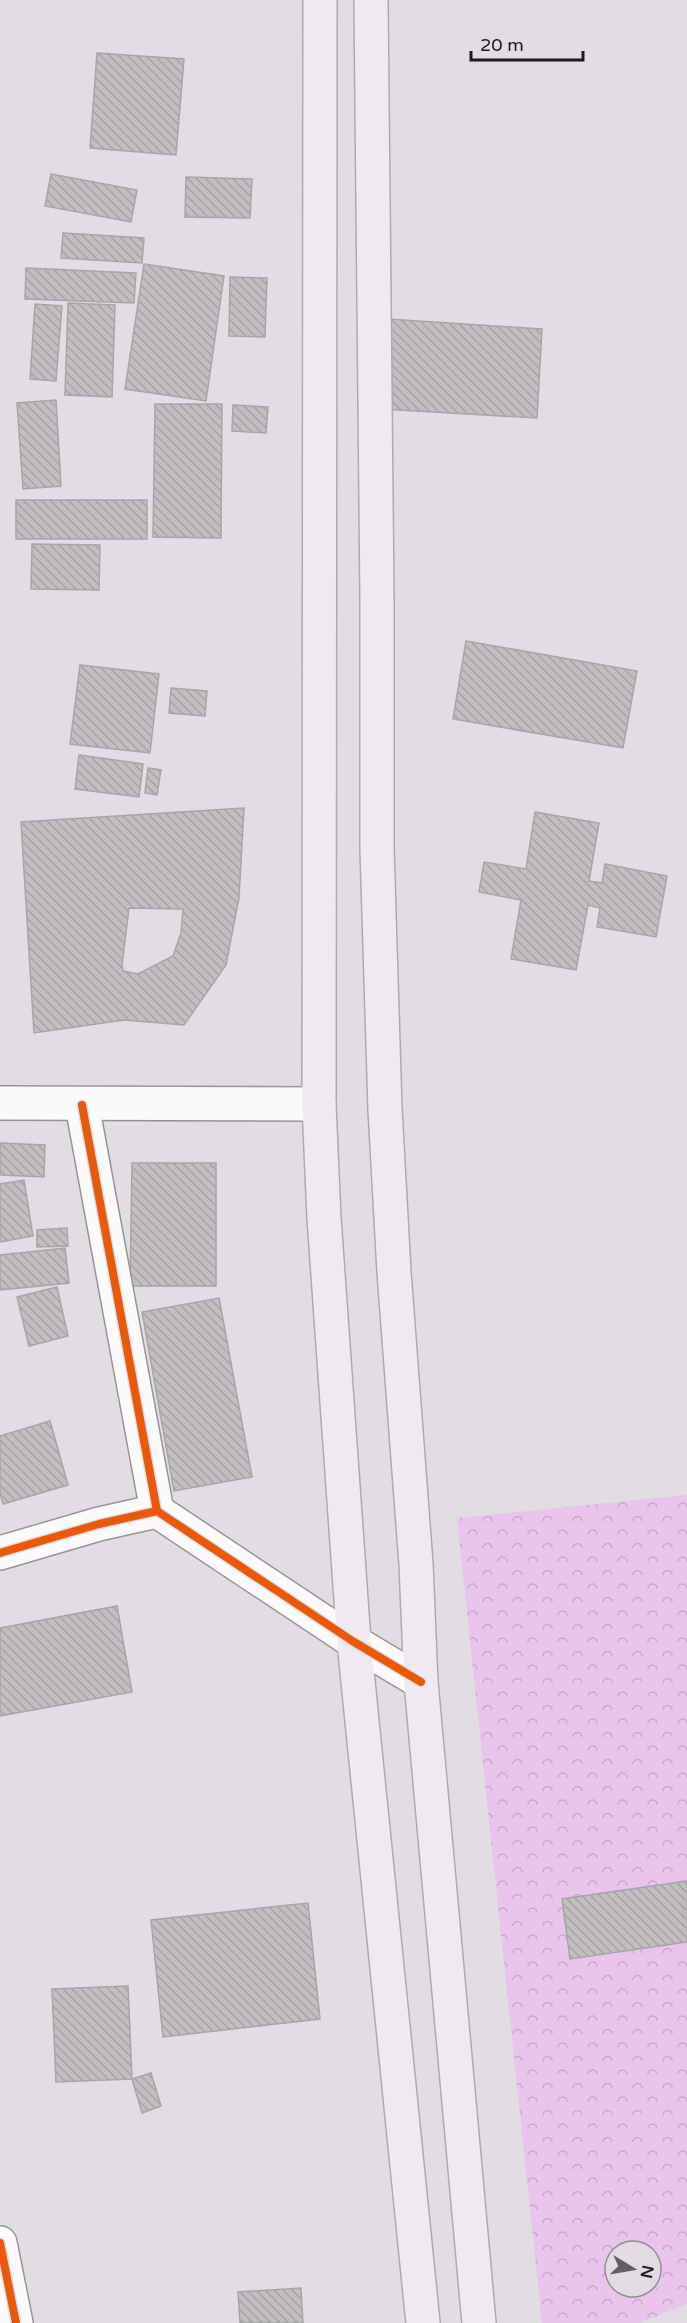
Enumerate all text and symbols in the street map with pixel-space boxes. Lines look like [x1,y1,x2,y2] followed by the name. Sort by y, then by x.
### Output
[471,24,584,62] scale bar
[480,34,524,56] text: 20 m
[603,2239,663,2299] north arrow
[636,2263,658,2280] text: N

